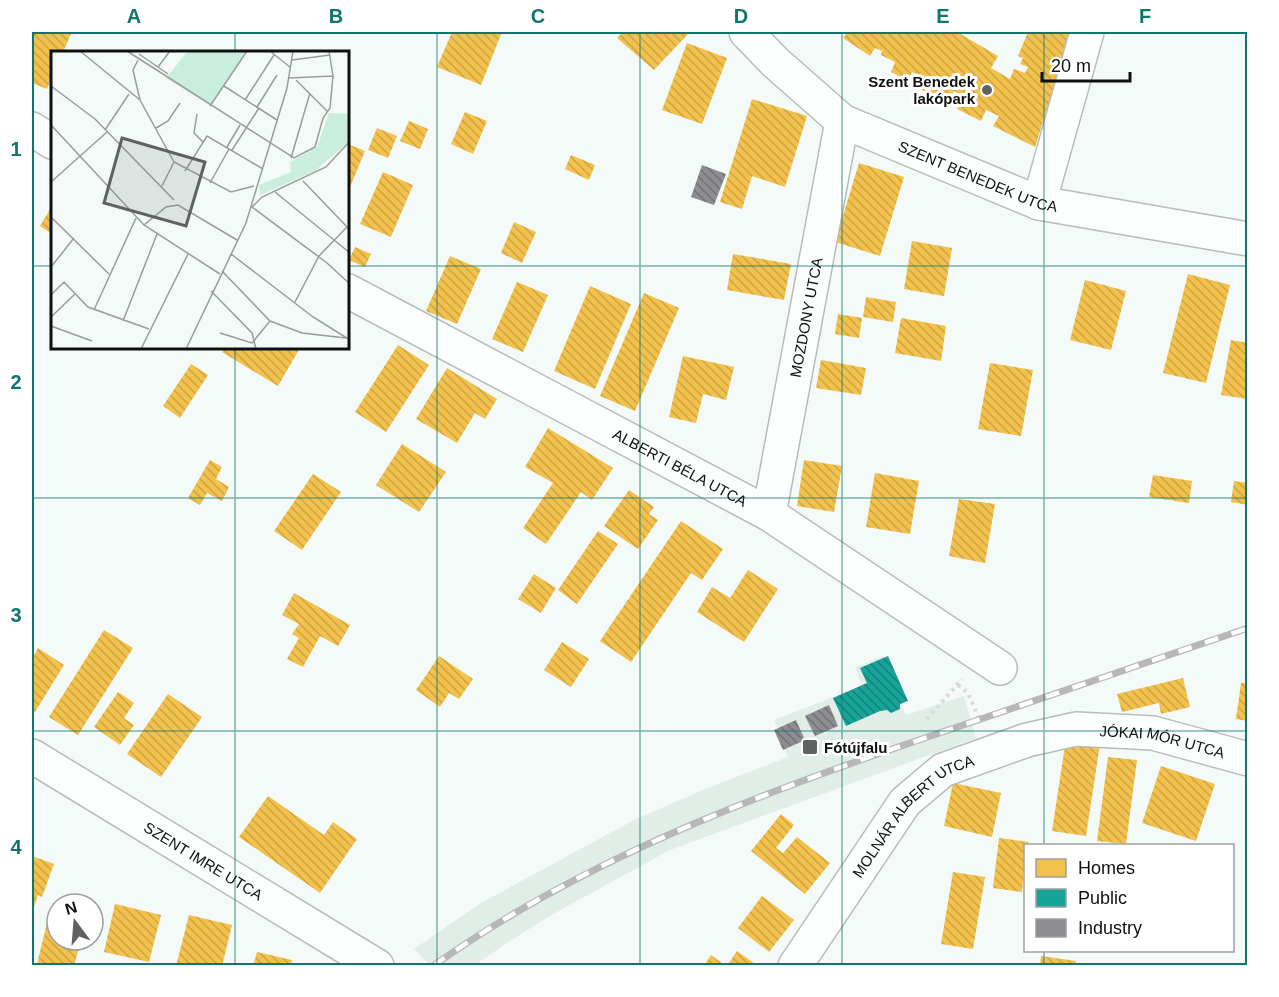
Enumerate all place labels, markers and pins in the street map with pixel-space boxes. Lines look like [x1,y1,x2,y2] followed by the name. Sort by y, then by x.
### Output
[868,73,976,107] place label: Szent Benedek lakópark
[980,83,994,97] marker: Szent Benedek lakópark
[801,738,819,756] marker: Fótújfalu
[824,739,887,756] place label: Fótújfalu

